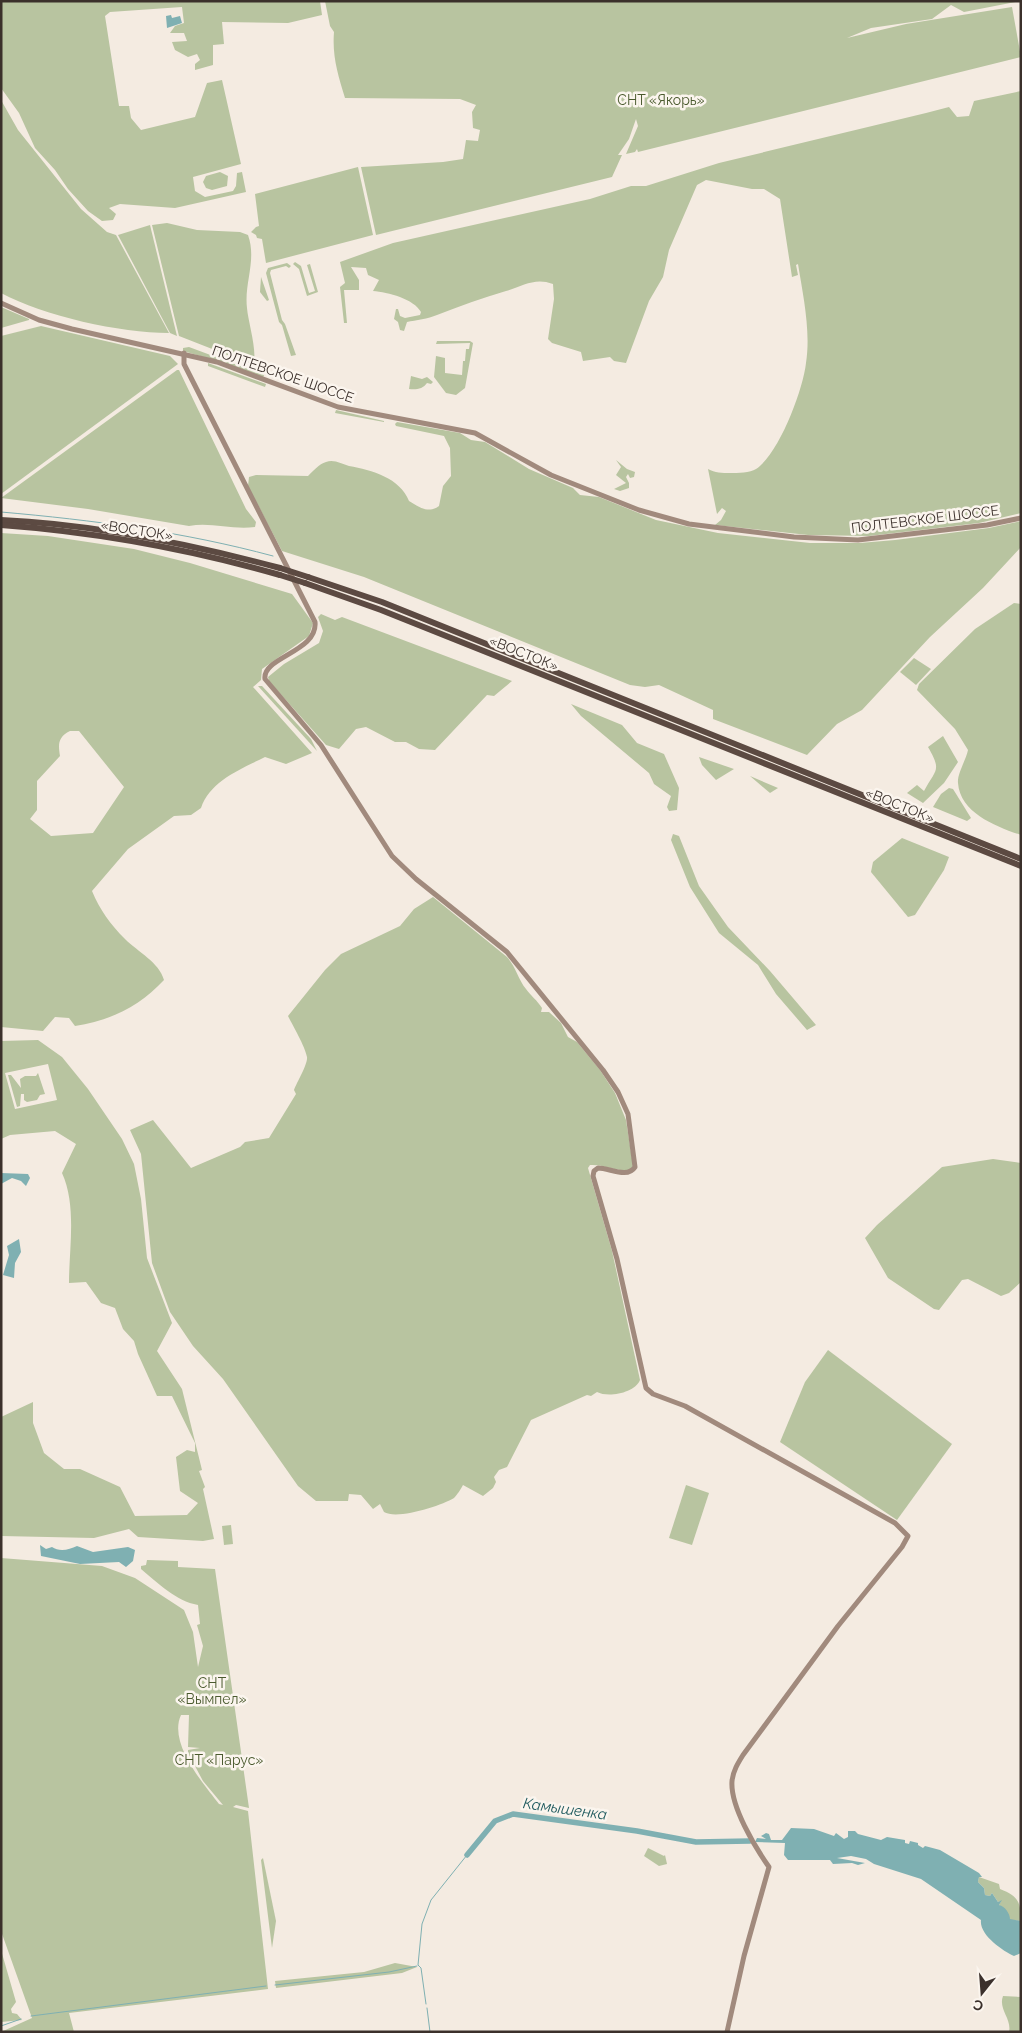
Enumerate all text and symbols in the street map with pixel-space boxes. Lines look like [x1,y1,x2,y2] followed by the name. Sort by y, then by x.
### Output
[617,92,705,108] park label: СНТ «Якорь»
[210,342,356,406] street label: ПОЛТЕВСКОЕ ШОССЕ
[850,502,1000,536] street label: ПОЛТЕВСКОЕ ШОССЕ
[100,516,174,544] street label: «ВОСТОК»
[487,632,561,674] street label: «ВОСТОК»
[863,784,937,826] street label: «ВОСТОК»
[178,1675,246,1707] park label: СНТ «Вымпел»
[175,1752,263,1768] park label: СНТ «Парус»
[522,1794,608,1824] water label: Камышенка
[957,1968,1007,2018] north arrow
[971,1996,985,2014] text: С

